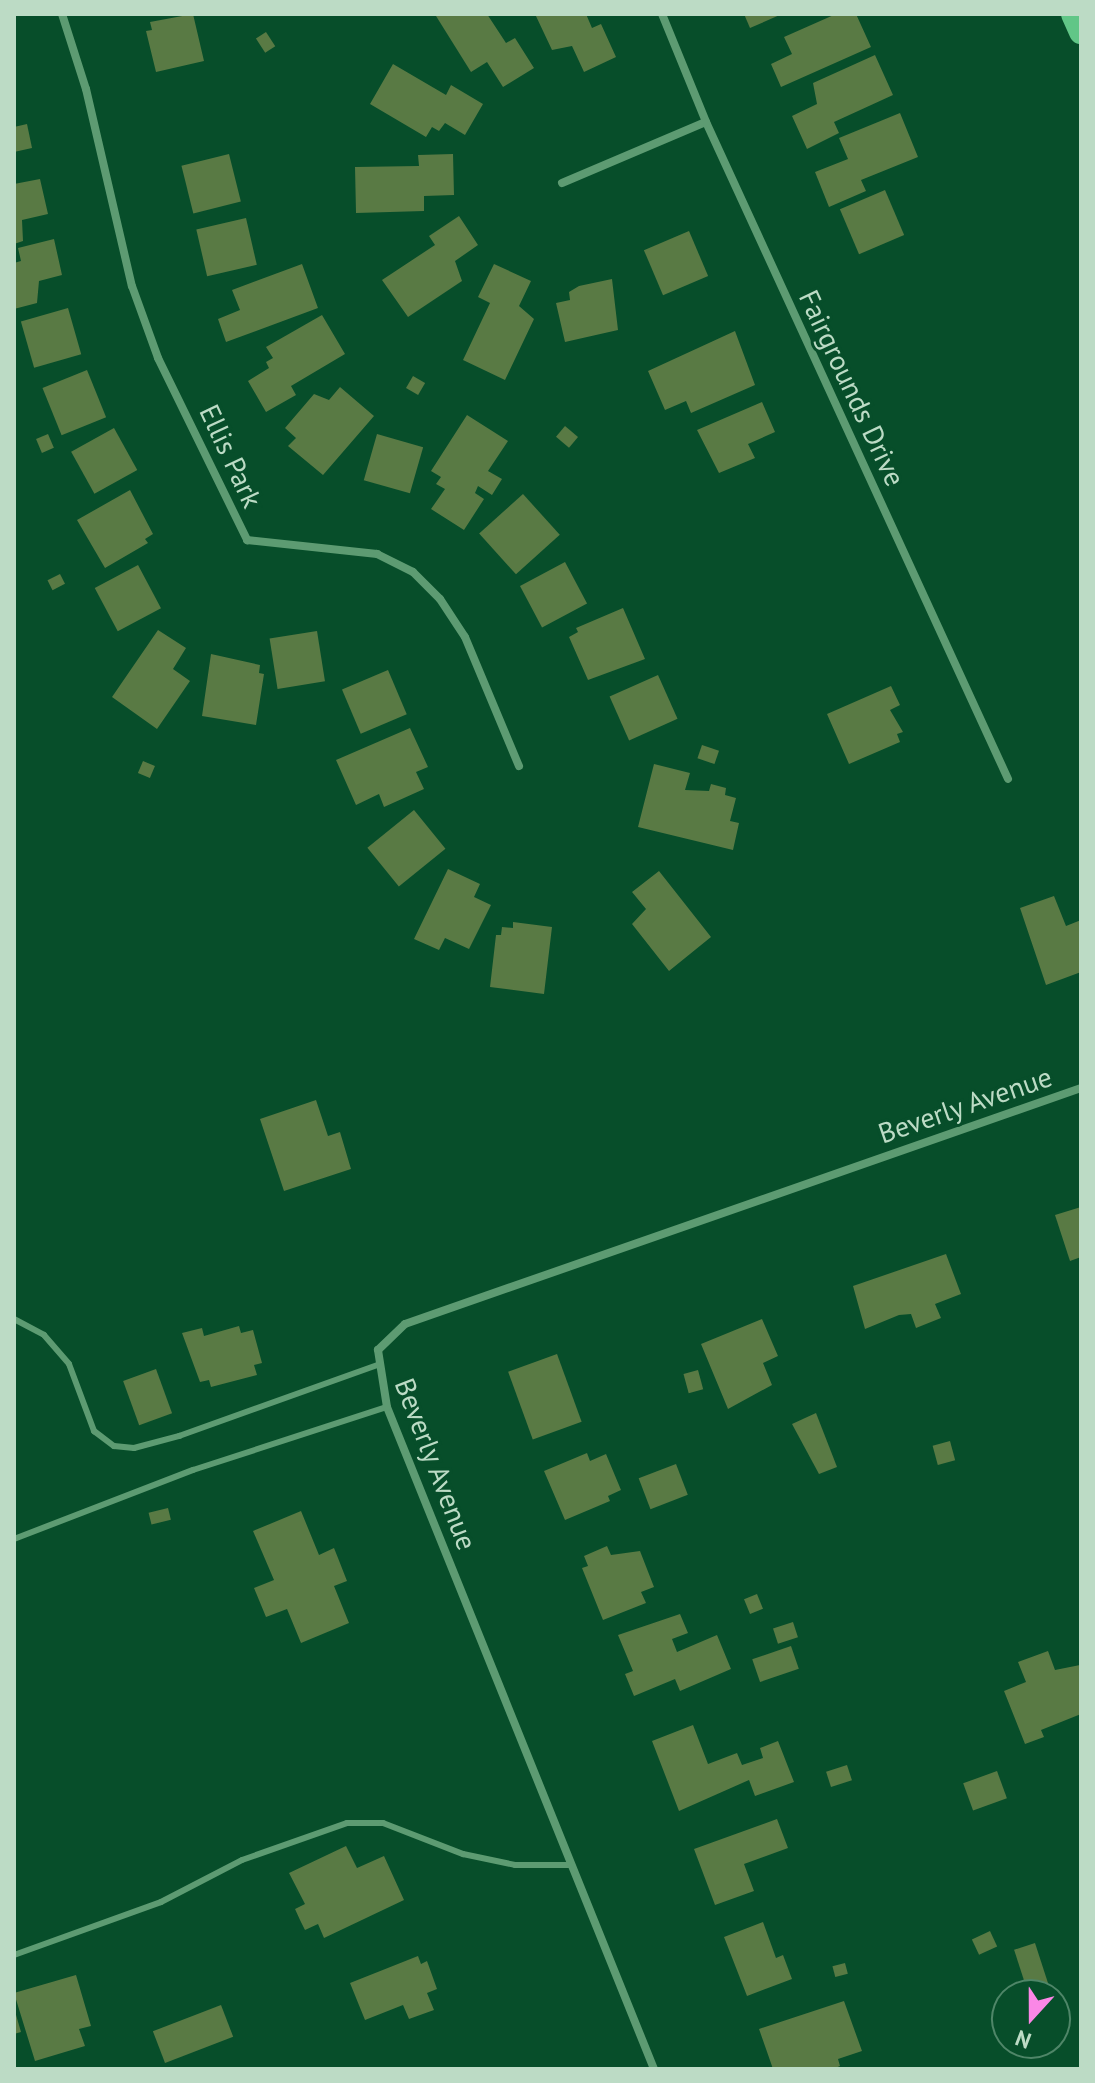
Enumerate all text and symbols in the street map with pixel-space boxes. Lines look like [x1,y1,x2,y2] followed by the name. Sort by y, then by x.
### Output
[792,285,912,491] street label: Fairgrounds Drive
[193,399,269,513] street label: Ellis Park
[873,1059,1057,1151] street label: Beverly Avenue
[388,1373,484,1555] street label: Beverly Avenue
[991,1979,1071,2059] north arrow
[1011,2024,1035,2055] text: N

